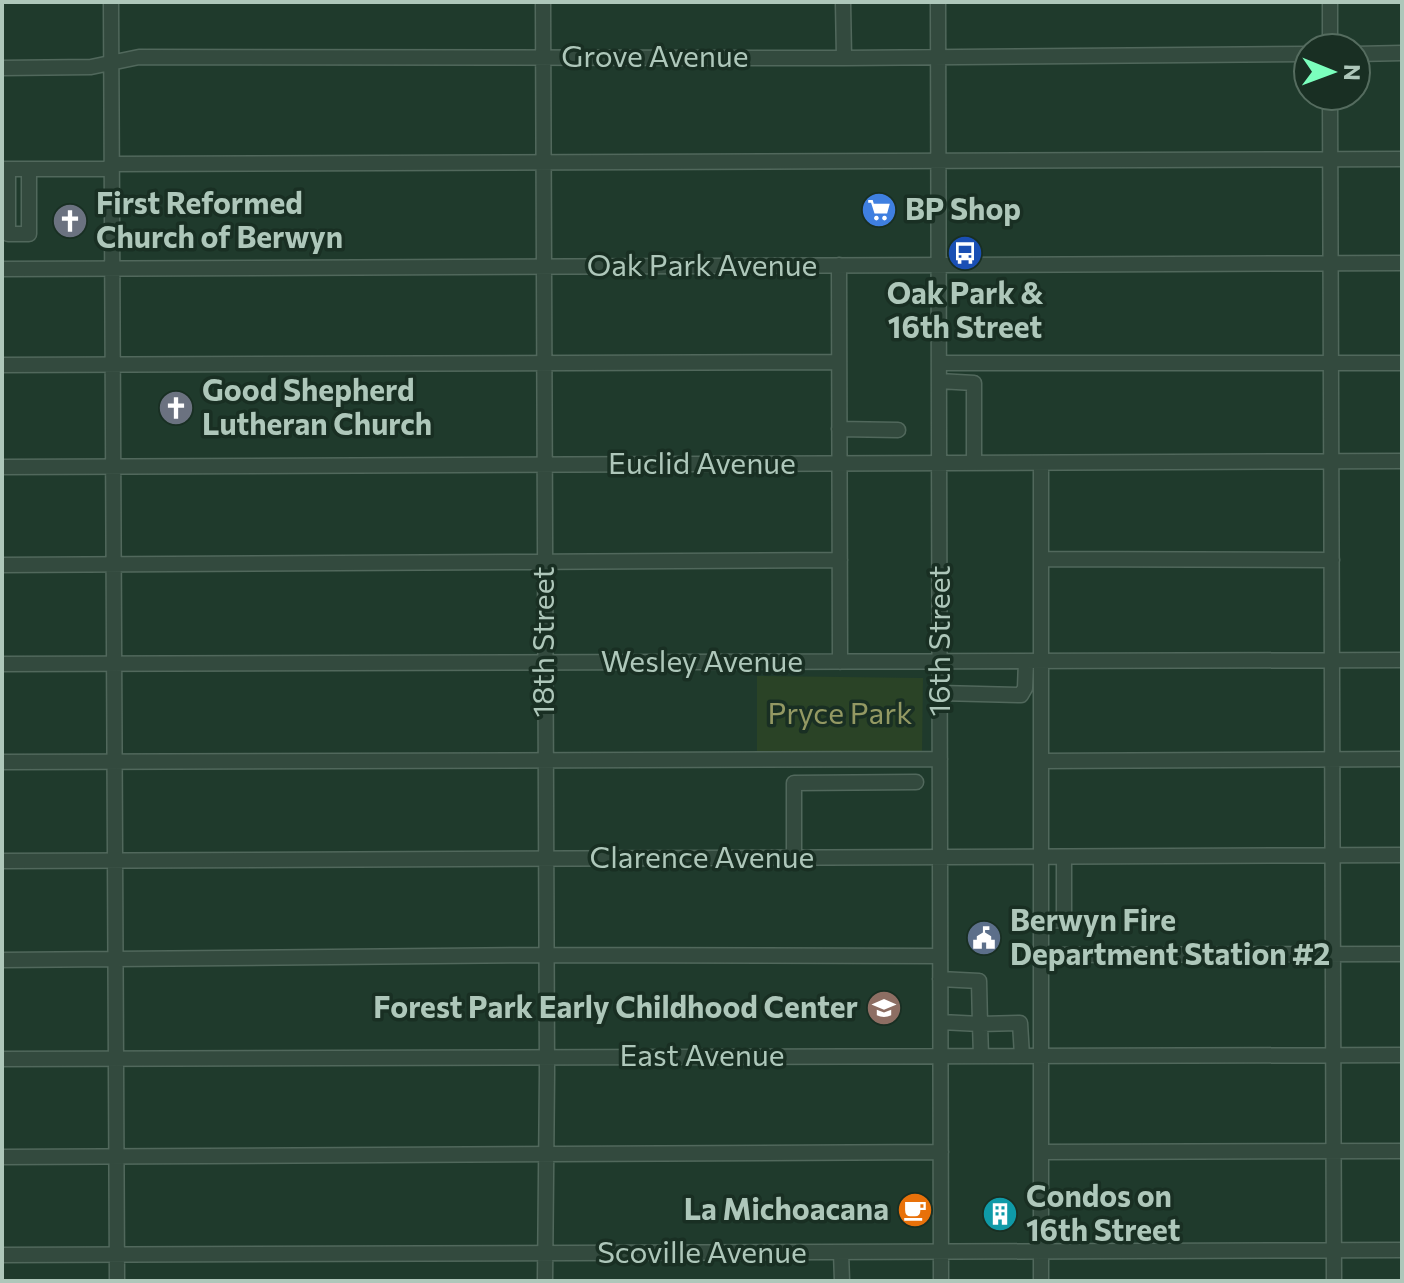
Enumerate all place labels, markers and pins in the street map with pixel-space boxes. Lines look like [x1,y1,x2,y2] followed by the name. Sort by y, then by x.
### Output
[96,183,343,254] place label: First Reformed Church of Berwyn
[905,189,1021,226] place label: BP Shop
[860,191,898,229] supermarket icon: BP Shop
[51,202,89,240] church icon: First Reformed Church of Berwyn
[946,234,984,272] bus stop icon: Oak Park & 16th Street
[887,273,1043,344] place label: Oak Park & 16th Street
[202,370,432,441] place label: Good Shepherd Lutheran Church
[157,389,195,427] church icon: Good Shepherd Lutheran Church
[1010,900,1330,971] place label: Berwyn Fire Department Station #2
[965,919,1003,957] public building icon: Berwyn Fire Department Station #2
[373,987,858,1024] place label: Forest Park Early Childhood Center
[865,989,903,1027] school or university icon: Forest Park Early Childhood Center
[1026,1176,1180,1247] place label: Condos on 16th Street
[684,1189,889,1226] place label: La Michoacana
[896,1191,934,1229] cafe icon: La Michoacana
[981,1195,1019,1233] building icon: Condos on 16th Street

